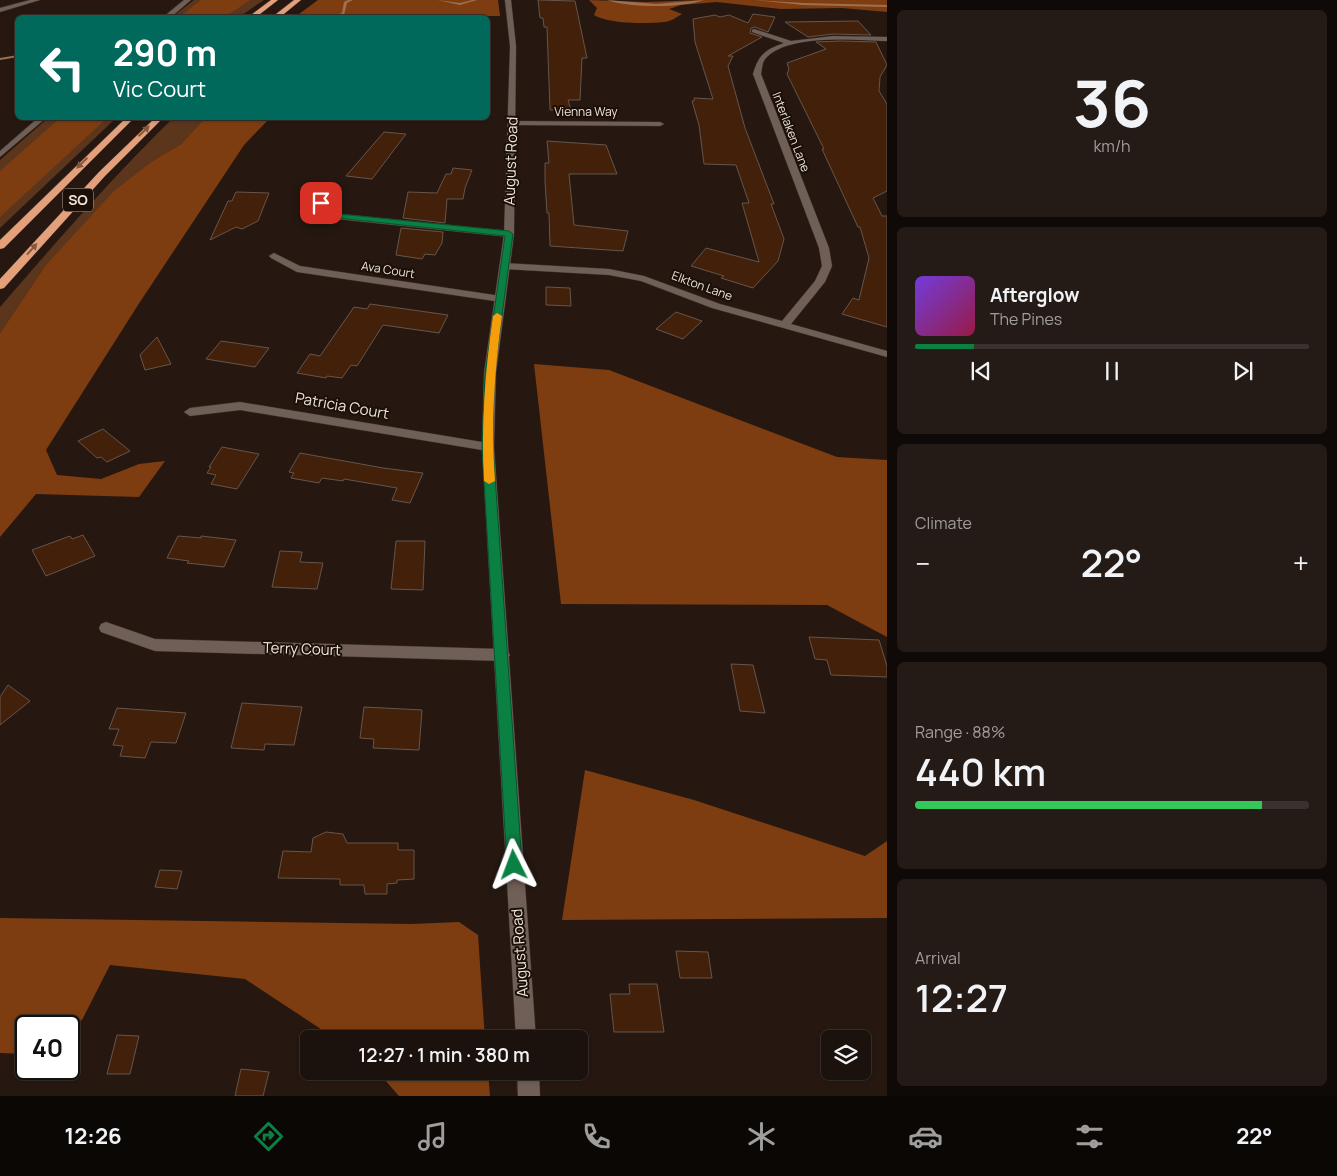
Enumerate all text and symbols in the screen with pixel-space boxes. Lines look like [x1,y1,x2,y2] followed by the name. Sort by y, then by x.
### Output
[113,29,217,77] text: 290 m
[30,35,95,100] icon: left
[1073,58,1151,147] text: 36
[113,74,206,104] text: Vic Court
[768,89,815,174] street label: Interlaken Lane
[554,103,618,120] street label: Vienna Way
[498,116,523,206] street label: August Road
[138,126,150,138] one-way arrow
[1093,135,1131,157] text: km/h
[76,157,88,169] one-way arrow
[300,182,342,224] pin
[63,188,93,212] road number: SO
[307,189,335,217] icon: arrive
[26,244,38,256] one-way arrow
[360,257,416,282] street label: Ava Court
[669,267,735,304] street label: Elkton Lane
[990,282,1079,308] text: Afterglow
[990,308,1062,330] text: The Pines
[967,357,995,385] icon: previous
[1098,357,1126,385] icon: pause
[1229,357,1257,385] icon: next
[294,387,391,424] street label: Patricia Court
[915,512,972,534] text: Climate
[1081,536,1142,588] text: 22°
[915,544,930,582] text: −
[1293,544,1309,582] text: +
[263,637,341,660] street label: Terry Court
[915,721,1005,743] text: Range · 88%
[915,745,1046,797] text: 440 km
[487,838,539,890] position arrow
[506,908,533,998] street label: August Road
[915,947,961,969] text: Arrival
[915,971,1008,1023] text: 12:27
[15,1015,80,1080] speed limit sign: 40
[821,1030,871,1080] map controls
[821,1030,871,1080] button: layers
[358,1042,530,1068] text: 12:27 · 1 min · 380 m
[251,1119,286,1154] icon: directions
[415,1119,450,1154] icon: music
[579,1119,614,1154] icon: phone
[744,1119,779,1154] icon: climate
[908,1119,943,1154] icon: car
[1072,1119,1107,1154] icon: filters
[65,1121,122,1151] text: 12:26
[1236,1121,1272,1151] text: 22°

